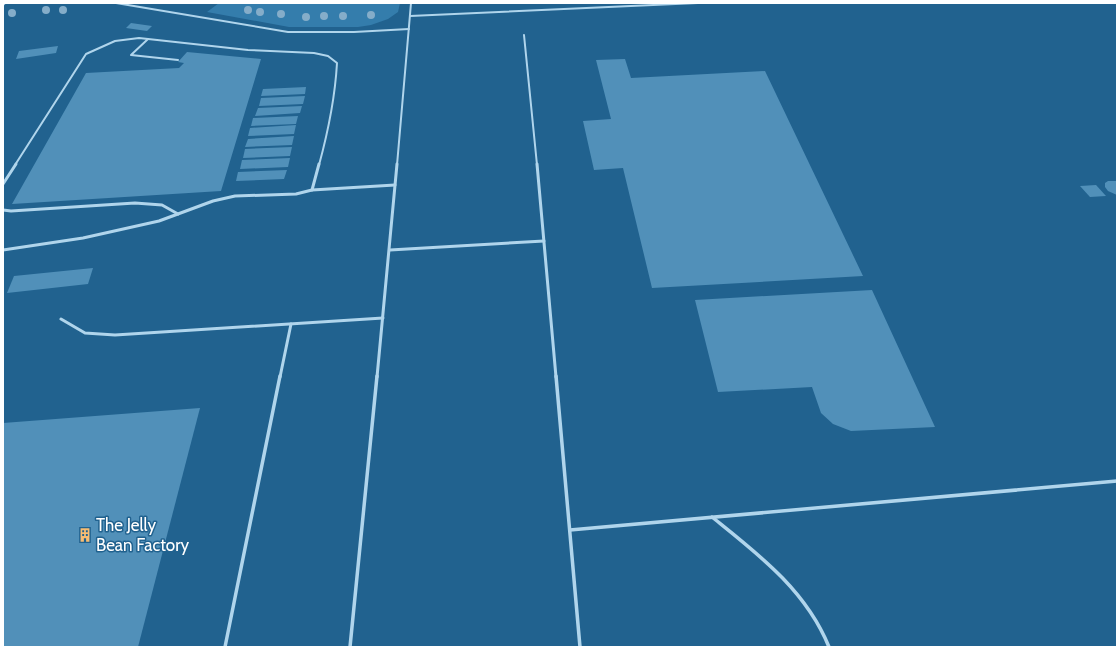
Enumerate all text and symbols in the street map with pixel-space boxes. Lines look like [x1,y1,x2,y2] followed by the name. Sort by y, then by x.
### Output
[96,515,190,555] place label: The Jelly Bean Factory
[77,527,93,543] building icon: The Jelly Bean Factory

